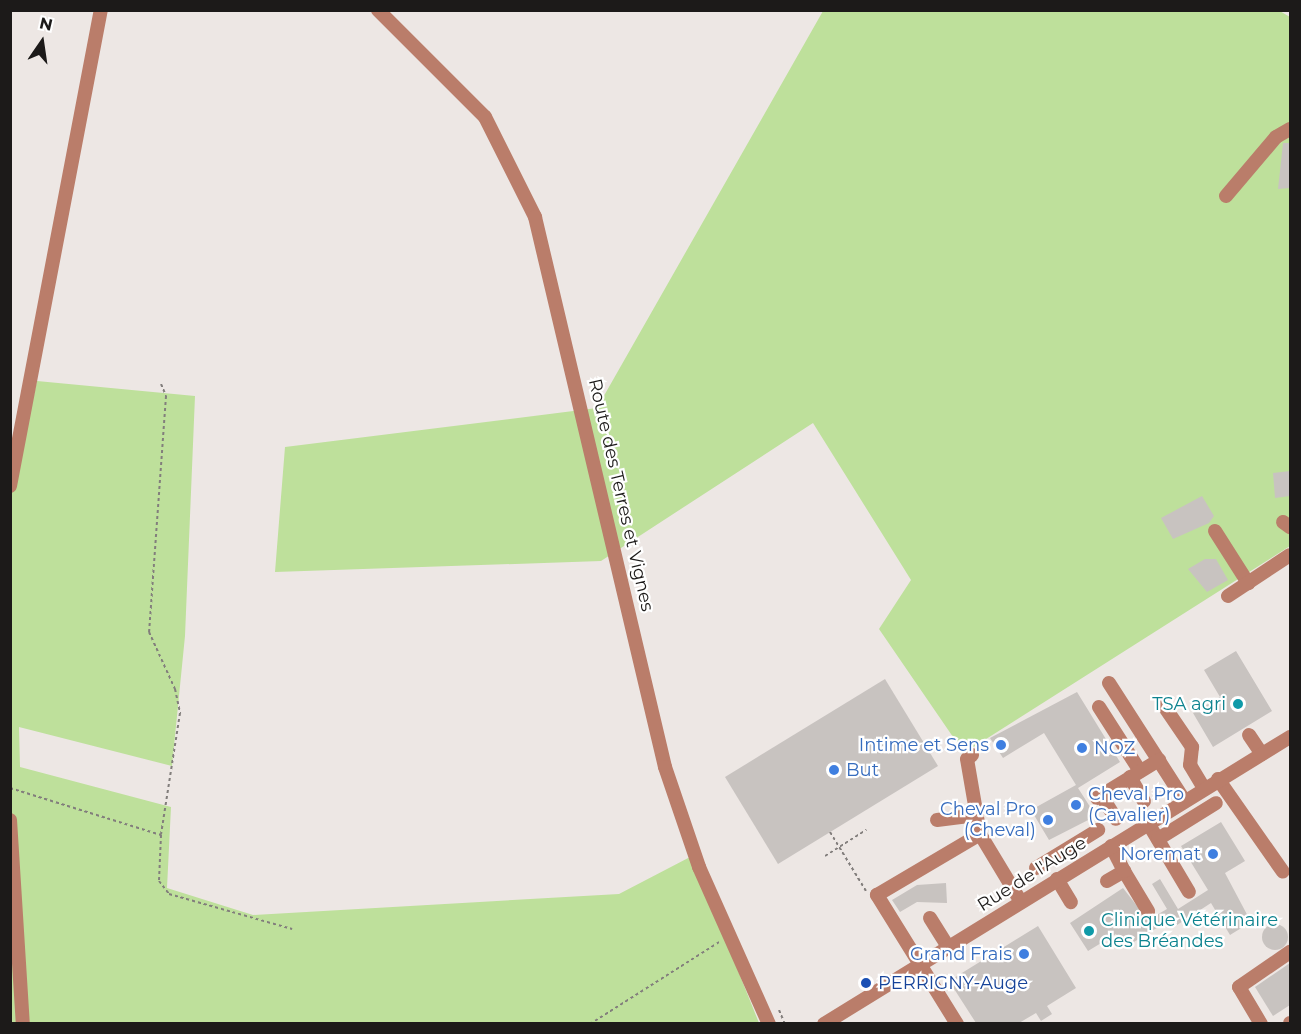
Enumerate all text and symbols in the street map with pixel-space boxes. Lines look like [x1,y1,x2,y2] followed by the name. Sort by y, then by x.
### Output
[12,12,72,72] north arrow
[38,13,55,35] text: N
[584,376,658,614] street label: Route des Terres et Vignes
[1152,693,1226,715] place label: TSA agri
[1231,697,1245,711] marker: TSA agri
[859,734,989,756] place label: Intime et Sens
[1094,737,1135,759] place label: NOZ
[994,738,1008,752] marker: Intime et Sens
[1075,741,1089,755] marker: NOZ
[846,759,879,781] place label: But
[827,763,841,777] marker: But
[1088,784,1184,826] place label: Cheval Pro (Cavalier)
[1069,798,1083,812] marker: Cheval Pro (Cavalier)
[940,799,1036,842] place label: Cheval Pro (Cheval)
[1041,813,1055,827] marker: Cheval Pro (Cheval)
[974,832,1090,916] street label: Rue de l'Auge
[1120,843,1201,865] place label: Noremat
[1206,847,1220,861] marker: Noremat
[1101,910,1278,952] place label: Clinique Vétérinaire des Bréandes
[1082,924,1096,938] marker: Clinique Vétérinaire des Bréandes
[910,943,1012,965] place label: Grand Frais
[1017,947,1031,961] marker: Grand Frais
[878,972,1028,994] place label: PERRIGNY-Auge
[859,976,873,990] marker: PERRIGNY-Auge

